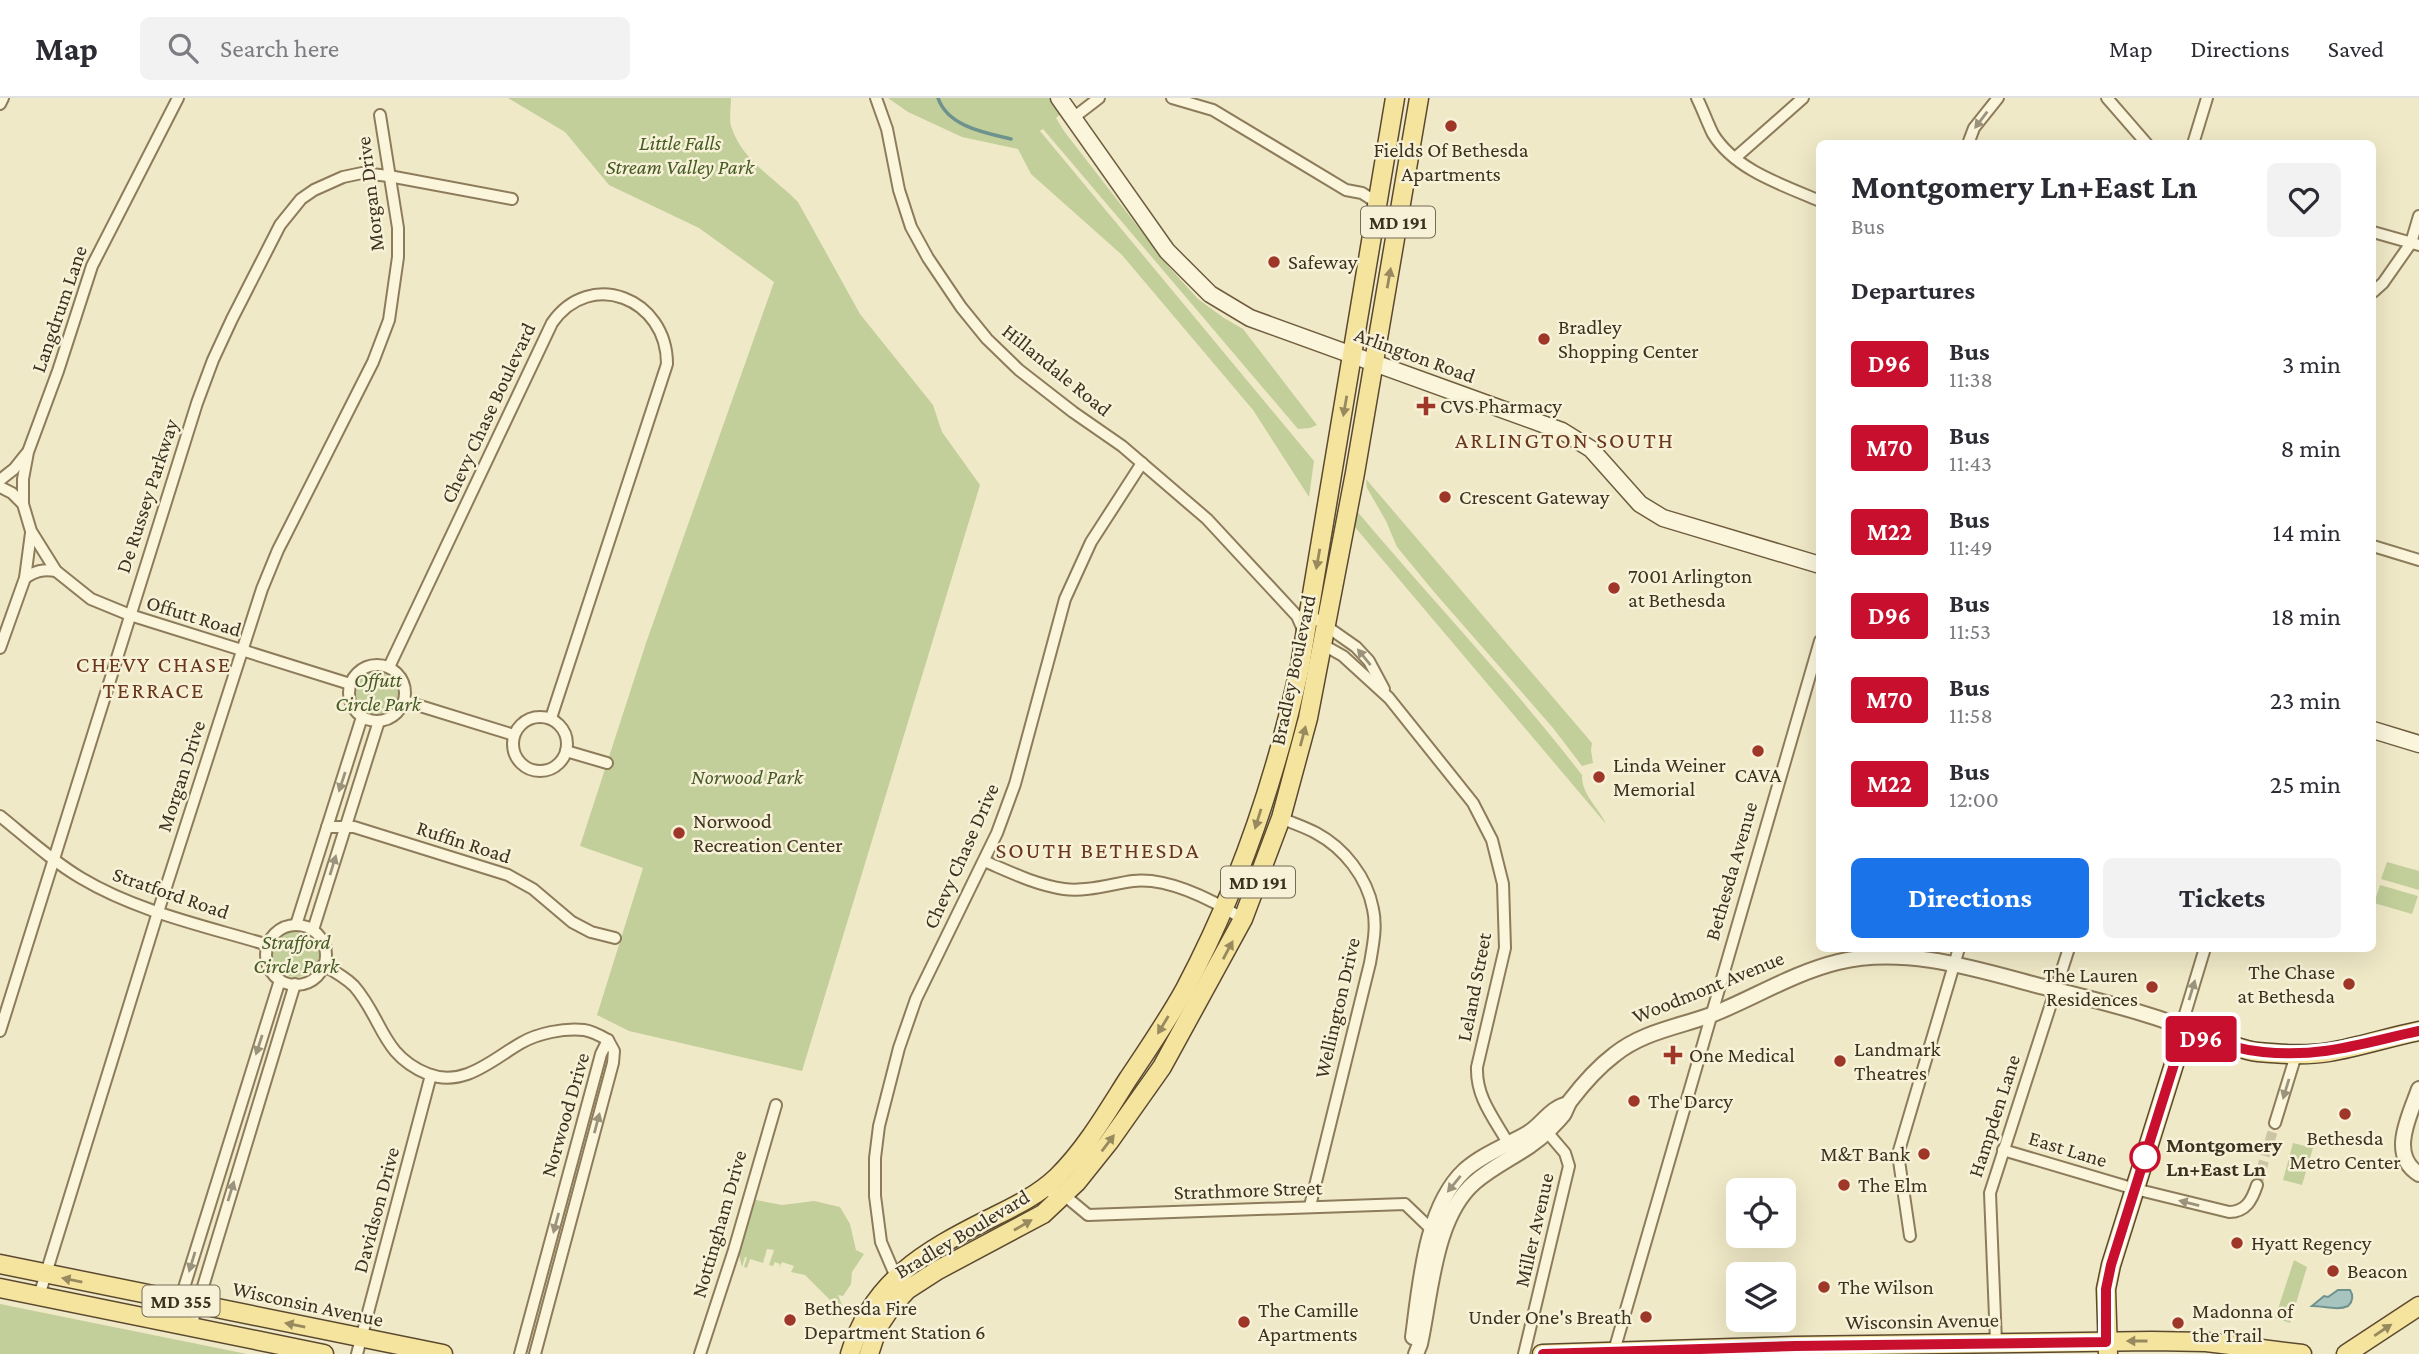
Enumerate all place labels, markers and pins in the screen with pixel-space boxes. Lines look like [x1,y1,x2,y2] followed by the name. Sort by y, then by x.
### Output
[1443,118,1459,134] marker: Fields Of Bethesda Apartments
[1373,138,1529,186] place label: Fields Of Bethesda Apartments
[1288,250,1358,274] place label: Safeway
[1266,254,1282,270] marker: Safeway
[1558,315,1699,363] place label: Bradley Shopping Center
[1536,331,1552,347] marker: Bradley Shopping Center
[1440,394,1562,418] place label: CVS Pharmacy
[1418,398,1434,414] marker: CVS Pharmacy
[1459,485,1610,509] place label: Crescent Gateway
[1437,489,1453,505] marker: Crescent Gateway
[1628,564,1752,612] place label: 7001 Arlington at Bethesda
[1606,580,1622,596] marker: 7001 Arlington at Bethesda
[1750,743,1766,759] marker: CAVA
[1613,753,1727,801] place label: Linda Weiner Memorial
[1735,763,1781,787] place label: CAVA
[1591,769,1607,785] marker: Linda Weiner Memorial
[693,809,843,857] place label: Norwood Recreation Center
[671,825,687,841] marker: Norwood Recreation Center
[2237,960,2335,1008] place label: The Chase at Bethesda
[2043,963,2138,1011] place label: The Lauren Residences
[2341,976,2357,992] marker: The Chase at Bethesda
[2144,979,2160,995] marker: The Lauren Residences
[1854,1037,1940,1085] place label: Landmark Theatres
[1689,1043,1795,1067] place label: One Medical
[1663,1045,1683,1065] marker: One Medical
[1832,1053,1848,1069] marker: Landmark Theatres
[1648,1089,1733,1113] place label: The Darcy
[1626,1093,1642,1109] marker: The Darcy
[2337,1106,2353,1122] marker: Bethesda Metro Center
[2289,1126,2401,1174] place label: Bethesda Metro Center
[2166,1133,2283,1181] place label: Montgomery Ln+East Ln
[1820,1142,1910,1166] place label: M&T Bank
[2130,1142,2160,1172] marker: Montgomery Ln+East Ln
[1916,1146,1932,1162] marker: M&T Bank
[1858,1173,1928,1197] place label: The Elm
[1836,1177,1852,1193] marker: The Elm
[2251,1231,2372,1255] place label: Hyatt Regency
[2229,1235,2245,1251] marker: Hyatt Regency
[2347,1259,2408,1283] place label: Beacon
[2325,1263,2341,1279] marker: Beacon
[1838,1275,1934,1299] place label: The Wilson
[1816,1279,1832,1295] marker: The Wilson
[804,1296,986,1344] place label: Bethesda Fire Department Station 6
[1258,1298,1359,1346] place label: The Camille Apartments
[2192,1299,2295,1347] place label: Madonna of the Trail
[1468,1305,1632,1329] place label: Under One's Breath
[1638,1309,1654,1325] marker: Under One's Breath
[782,1312,798,1328] marker: Bethesda Fire Department Station 6
[1236,1314,1252,1330] marker: The Camille Apartments
[2170,1315,2186,1331] marker: Madonna of the Trail

